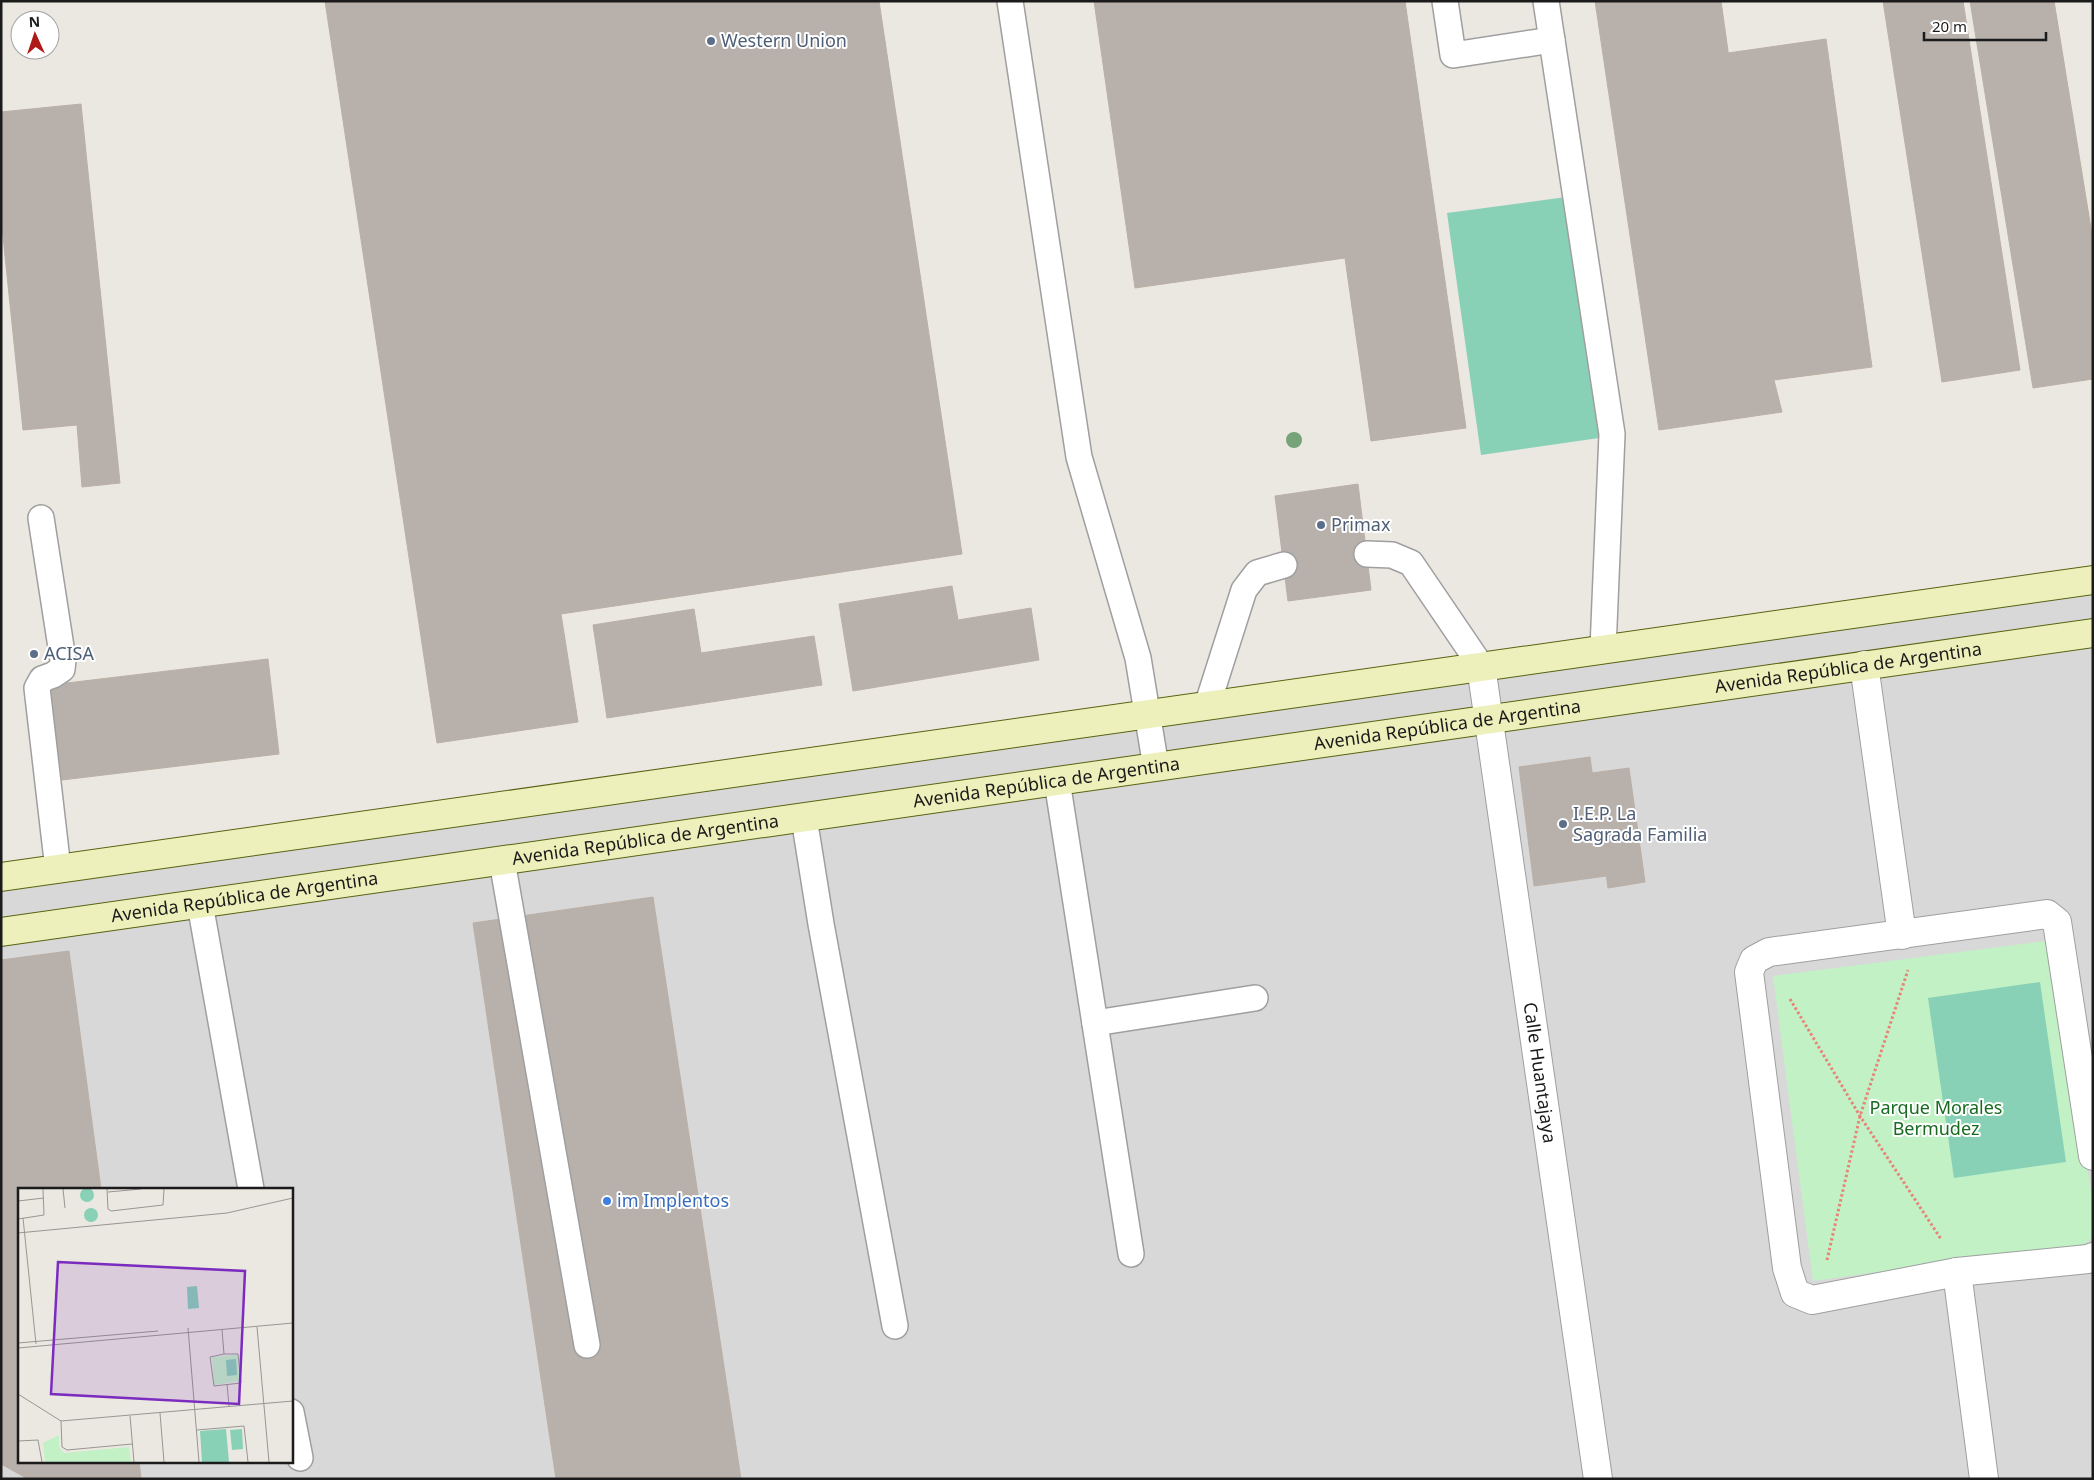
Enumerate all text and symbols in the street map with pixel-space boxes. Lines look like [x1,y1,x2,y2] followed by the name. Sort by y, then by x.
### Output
[10,10,60,60] north arrow
[1924,10,2046,42] scale bar
[28,12,40,31] text: N
[1932,16,1967,36] text: 20 m
[721,28,847,52] place label: Western Union
[705,35,717,47] marker: Western Union
[1331,512,1391,536] place label: Primax
[1315,519,1327,531] marker: Primax
[1713,636,1983,698] street label: Avenida República de Argentina
[44,641,95,665] place label: ACISA
[28,648,40,660] marker: ACISA
[1312,693,1582,755] street label: Avenida República de Argentina
[911,751,1181,813] street label: Avenida República de Argentina
[1573,801,1707,846] place label: I.E.P. La Sagrada Familia
[510,808,780,870] street label: Avenida República de Argentina
[1557,818,1569,830] marker: I.E.P. La Sagrada Familia
[109,865,379,927] street label: Avenida República de Argentina
[1519,1001,1563,1145] street label: Calle Huantajaya
[1870,1095,2002,1140] park label: Parque Morales Bermudez
[18,1188,292,1462] inset map
[617,1188,729,1212] place label: im Implentos
[601,1195,613,1207] marker: im Implentos

